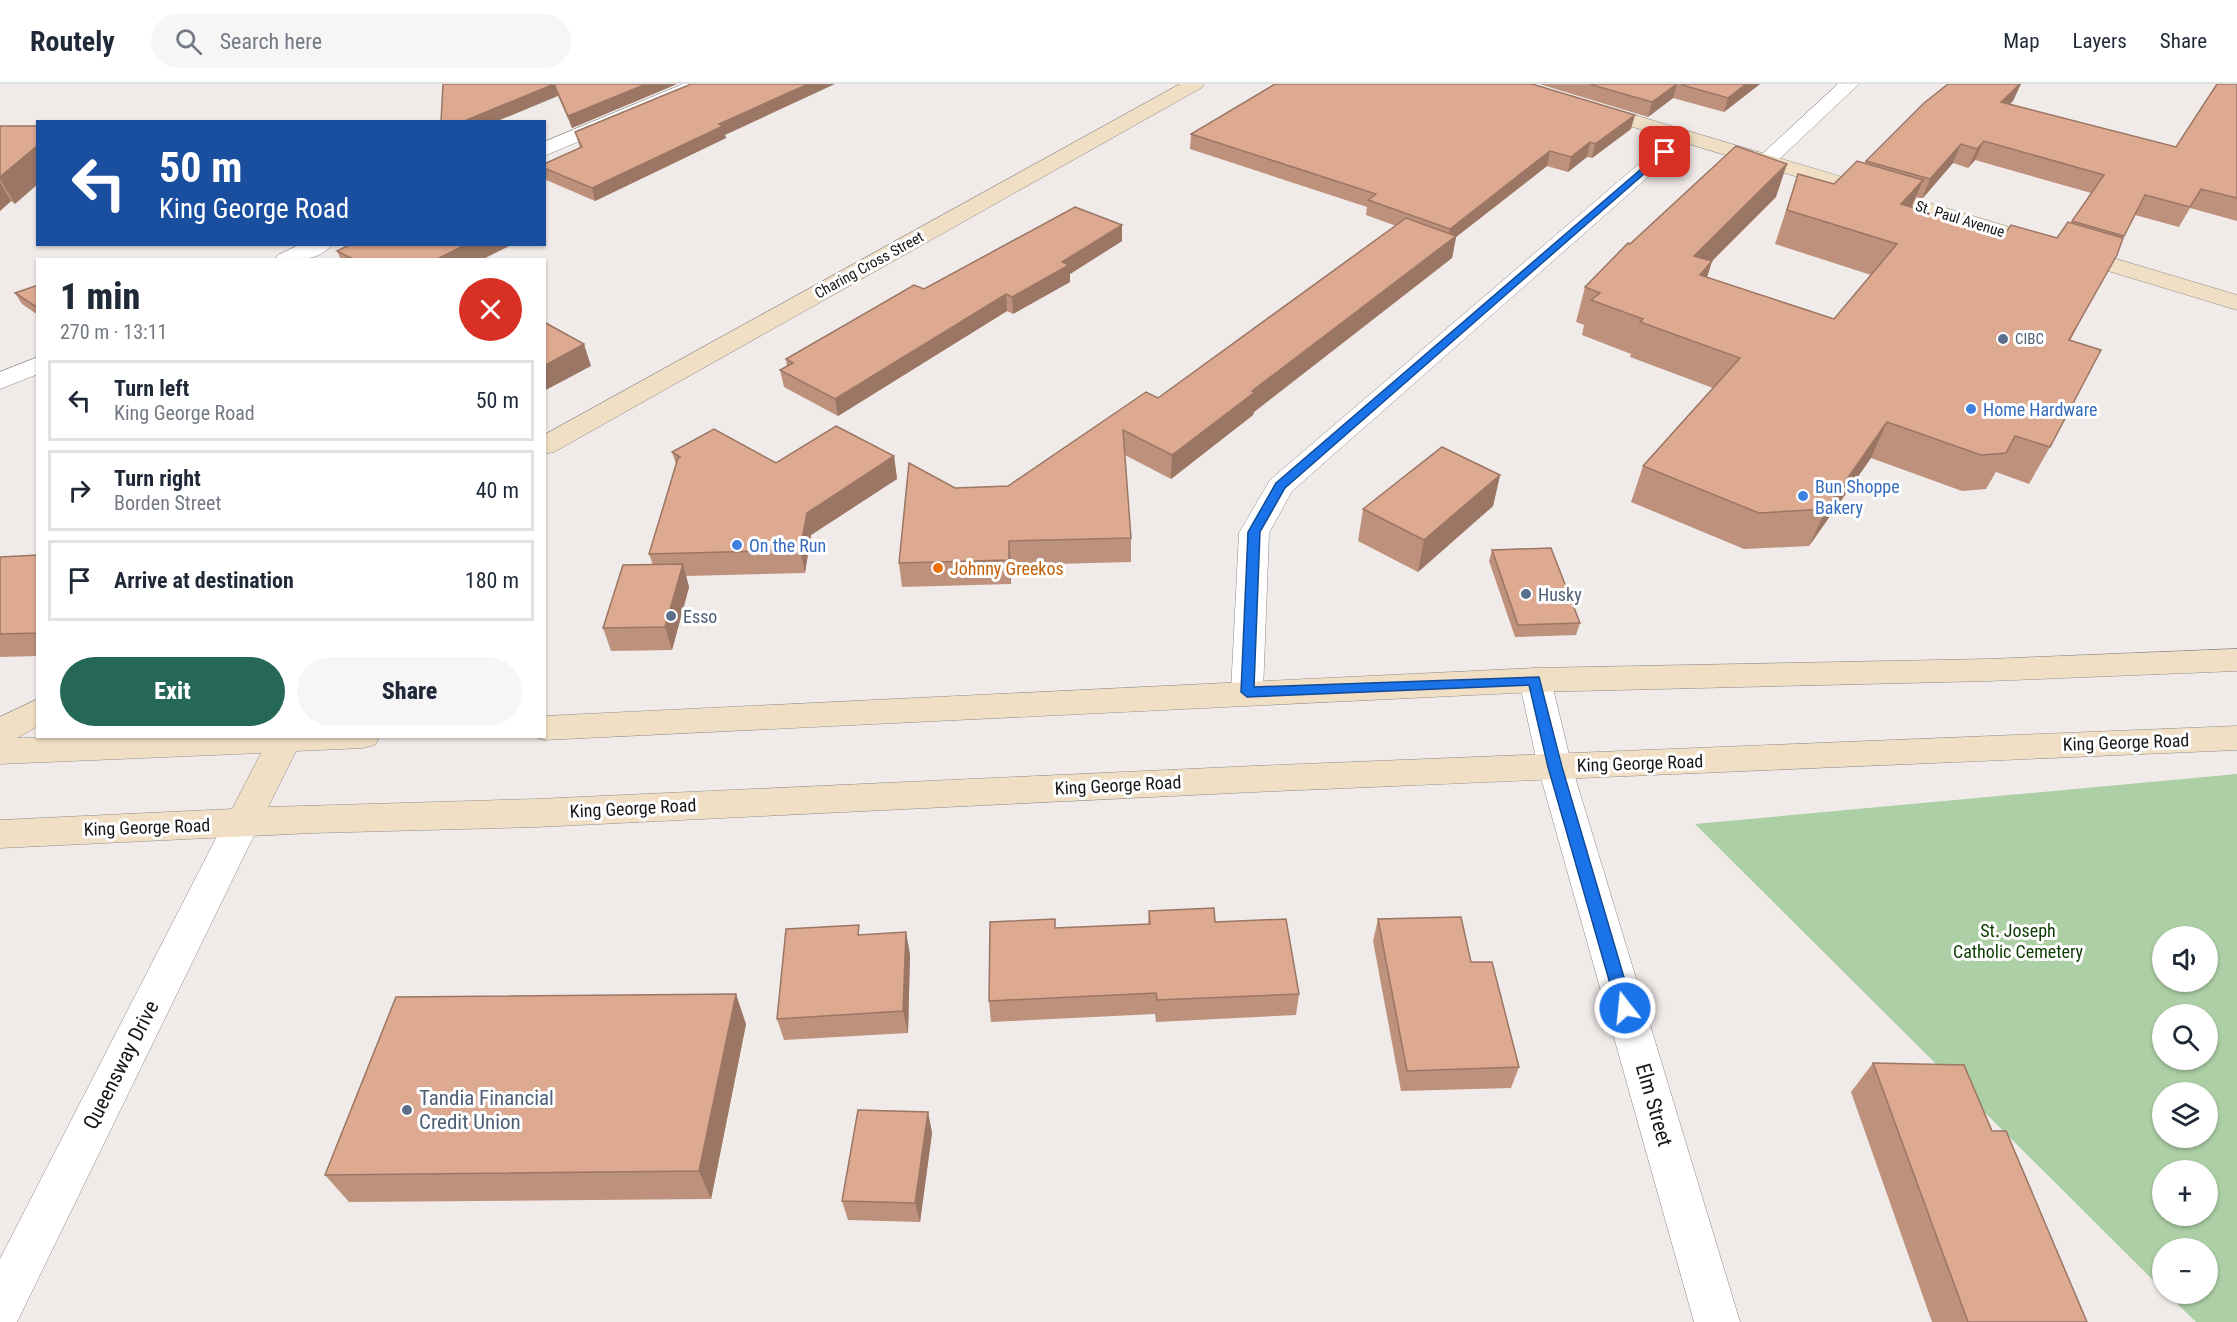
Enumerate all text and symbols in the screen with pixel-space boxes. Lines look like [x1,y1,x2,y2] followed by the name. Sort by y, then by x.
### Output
[151,14,571,68] search box
[30,25,115,58] text: Routely
[172,25,205,58] icon: search
[220,29,322,54] text: Search here
[2003,29,2040,53] text: Map
[2073,29,2127,53] text: Layers
[2160,29,2207,53] text: Share
[1639,126,1690,177] pin
[1648,135,1681,168] icon: arrive
[159,143,242,192] text: 50 m
[60,144,138,222] icon: left
[159,193,349,225] text: King George Road
[1913,197,2007,241] street label: St. Paul Avenue
[811,228,927,302] street label: Charing Cross Street
[60,276,140,318] text: 1 min
[459,278,522,341] button: close
[60,320,167,344] text: 270 m · 13:11
[2015,330,2044,348] place label: CIBC
[1996,332,2010,346] marker: CIBC
[114,376,189,401] text: Turn left
[63,384,96,417] icon: left
[476,388,519,413] text: 50 m
[1983,399,2097,420] place label: Home Hardware
[114,401,255,425] text: King George Road
[1964,402,1978,416] marker: Home Hardware
[114,466,201,491] text: Turn right
[63,474,96,507] icon: right
[1815,476,1900,518] place label: Bun Shoppe Bakery
[476,478,519,503] text: 40 m
[1796,489,1810,503] marker: Bun Shoppe Bakery
[114,491,221,515] text: Borden Street
[749,535,826,556] place label: On the Run
[730,538,744,552] marker: On the Run
[950,558,1064,579] place label: Johnny Greekos
[931,561,945,575] marker: Johnny Greekos
[63,564,96,597] icon: arrive
[114,568,294,593] text: Arrive at destination
[465,568,519,593] text: 180 m
[1538,584,1582,605] place label: Husky
[1519,587,1533,601] marker: Husky
[683,606,717,627] place label: Esso
[664,609,678,623] marker: Esso
[60,657,285,726] button: Exit
[297,657,522,726] button: Share
[2062,729,2190,755] street label: King George Road
[1576,750,1704,776] street label: King George Road
[1054,771,1182,799] street label: King George Road
[569,794,697,822] street label: King George Road
[83,814,211,840] street label: King George Road
[1953,920,2084,962] park label: St. Joseph Catholic Cemetery
[2152,926,2218,1304] map controls
[2152,926,2218,992] button: sound
[1593,976,1657,1040] position arrow
[78,996,164,1133] street label: Queensway Drive
[2152,1004,2218,1070] button: search
[1631,1061,1677,1149] street label: Elm Street
[2152,1082,2218,1148] button: layers
[419,1086,554,1134] place label: Tandia Financial Credit Union
[400,1103,414,1117] marker: Tandia Financial Credit Union
[2152,1160,2218,1226] button: +
[2152,1238,2218,1304] button: −

